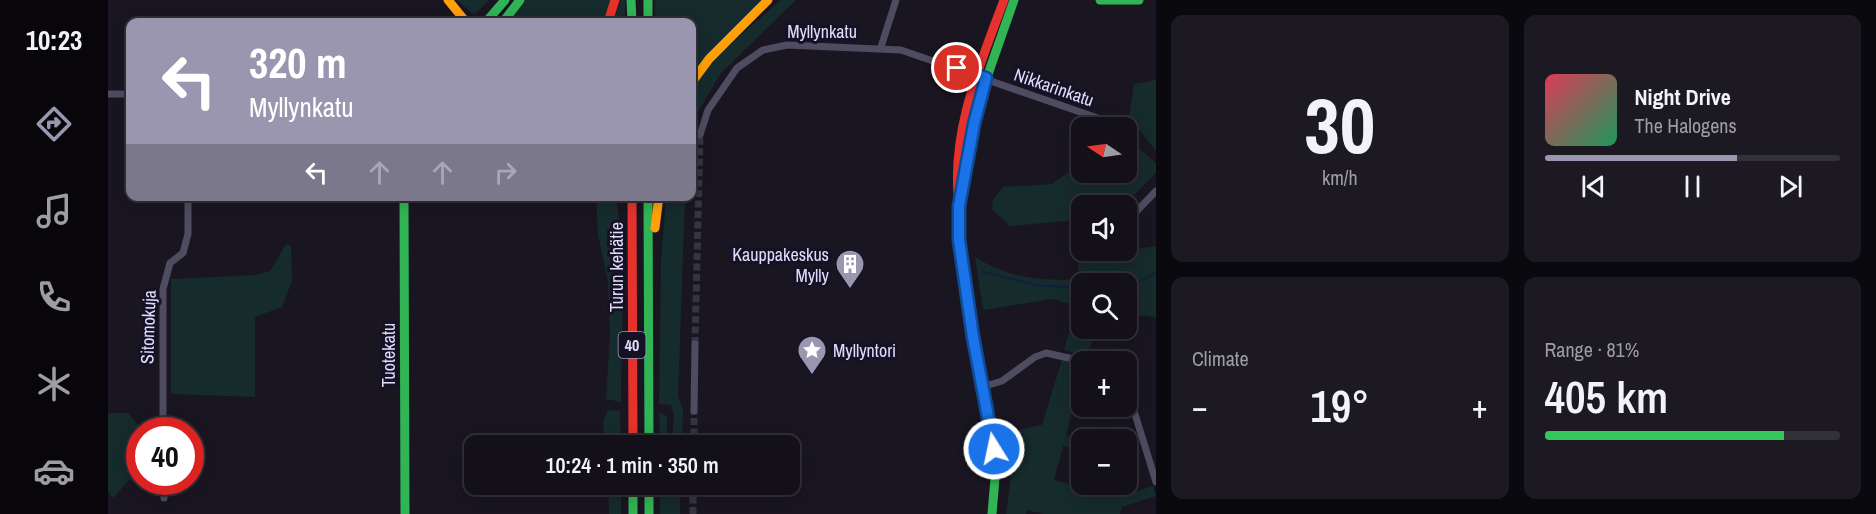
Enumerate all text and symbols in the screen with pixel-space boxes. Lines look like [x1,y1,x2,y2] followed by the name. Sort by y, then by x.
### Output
[787,19,857,44] street label: Myllynkatu
[26,22,82,58] text: 10:23
[249,35,347,91] text: 320 m
[150,42,228,120] icon: left
[931,42,982,93] pin
[940,51,973,84] icon: arrive
[1011,62,1097,112] street label: Nikkarinkatu
[1304,72,1375,177] text: 30
[1635,82,1731,112] text: Night Drive
[249,89,354,125] text: Myllynkatu
[33,103,75,145] icon: directions
[1635,112,1737,139] text: The Halogens
[1071,117,1137,183] north arrow
[1071,117,1137,495] map controls
[300,156,333,189] icon: left
[363,156,396,189] icon: ahead
[426,156,459,189] icon: ahead
[489,156,522,189] icon: right
[1322,164,1358,191] text: km/h
[1577,170,1610,203] icon: previous
[1676,170,1709,203] icon: pause
[1774,170,1807,203] icon: next
[33,190,75,232] icon: music
[1071,195,1137,261] button: sound
[604,222,629,312] street label: Turun kehätie
[732,242,830,288] place label: Kauppakeskus Mylly
[834,248,866,290] building icon: Kauppakeskus Mylly
[1071,273,1137,339] button: search
[33,276,75,318] icon: phone
[134,290,162,364] street label: Sitomokuja
[376,323,401,387] street label: Tuotekatu
[618,332,646,358] road number: 40
[796,334,828,376] place icon: Myllyntori
[1545,336,1639,363] text: Range · 81%
[833,338,896,363] place label: Myllyntori
[1192,345,1249,372] text: Climate
[1071,351,1137,417] button: +
[33,363,75,405] icon: climate
[1545,366,1668,427] text: 405 km
[1310,375,1369,436] text: 19°
[1192,384,1208,428] text: −
[1472,384,1487,428] text: +
[126,417,204,495] speed limit sign: 40
[962,417,1026,481] position arrow
[1071,429,1137,495] button: −
[33,450,75,492] icon: car
[545,450,719,480] text: 10:24 · 1 min · 350 m

